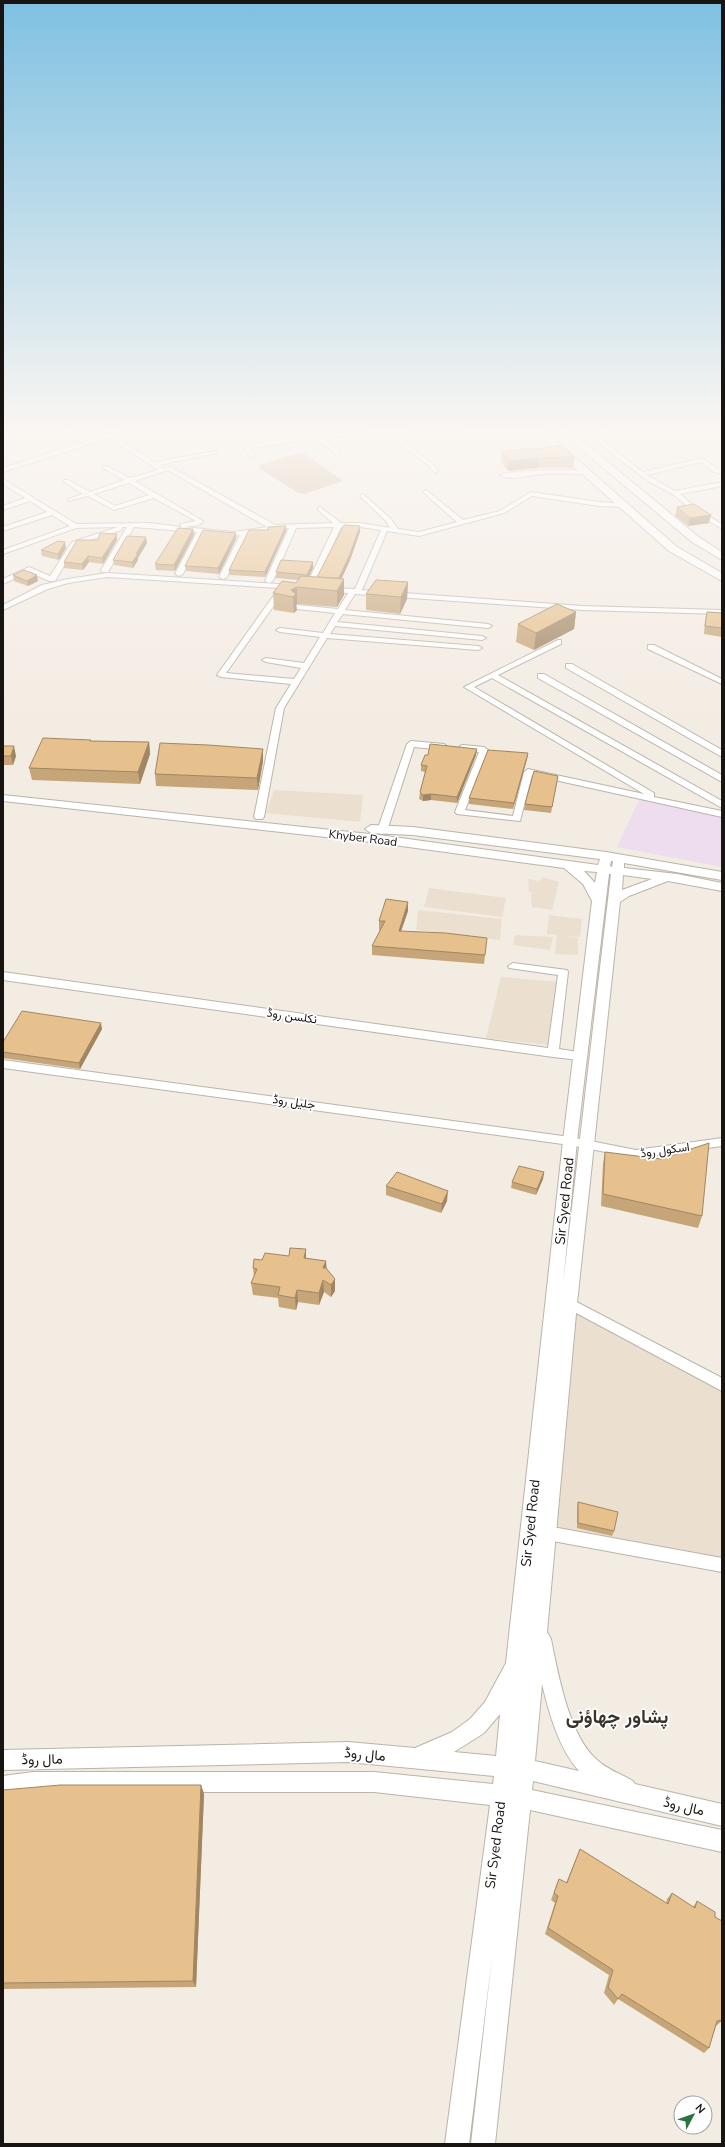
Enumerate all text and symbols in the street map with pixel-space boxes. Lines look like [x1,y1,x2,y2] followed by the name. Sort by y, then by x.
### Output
[328,826,398,850] street label: Khyber Road
[266,1005,318,1027] street label: نکلسن روڈ
[272,1091,316,1113] street label: جلیل روڈ
[639,1139,691,1161] street label: اسکول روڈ
[550,1156,579,1246] street label: Sir Syed Road
[516,1478,545,1568] street label: Sir Syed Road
[566,1704,668,1730] district label: پشاور چھاؤنی
[344,1743,386,1766] street label: مال روڈ
[21,1750,63,1769] street label: مال روڈ
[662,1793,706,1820] street label: مال روڈ
[481,1800,510,1890] street label: Sir Syed Road
[673,2095,713,2135] north arrow
[692,2101,709,2117] text: N

